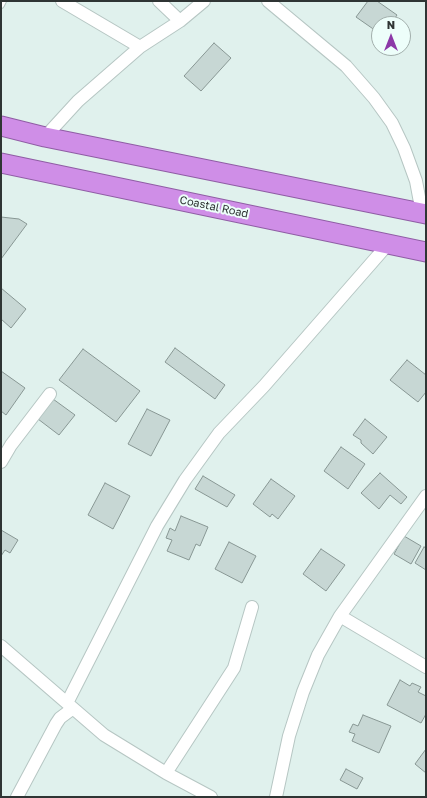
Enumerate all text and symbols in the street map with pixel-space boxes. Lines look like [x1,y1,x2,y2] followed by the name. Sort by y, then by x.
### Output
[371,16,411,56] north arrow
[387,18,395,31] text: N
[178,193,250,221] street label: Coastal Road

